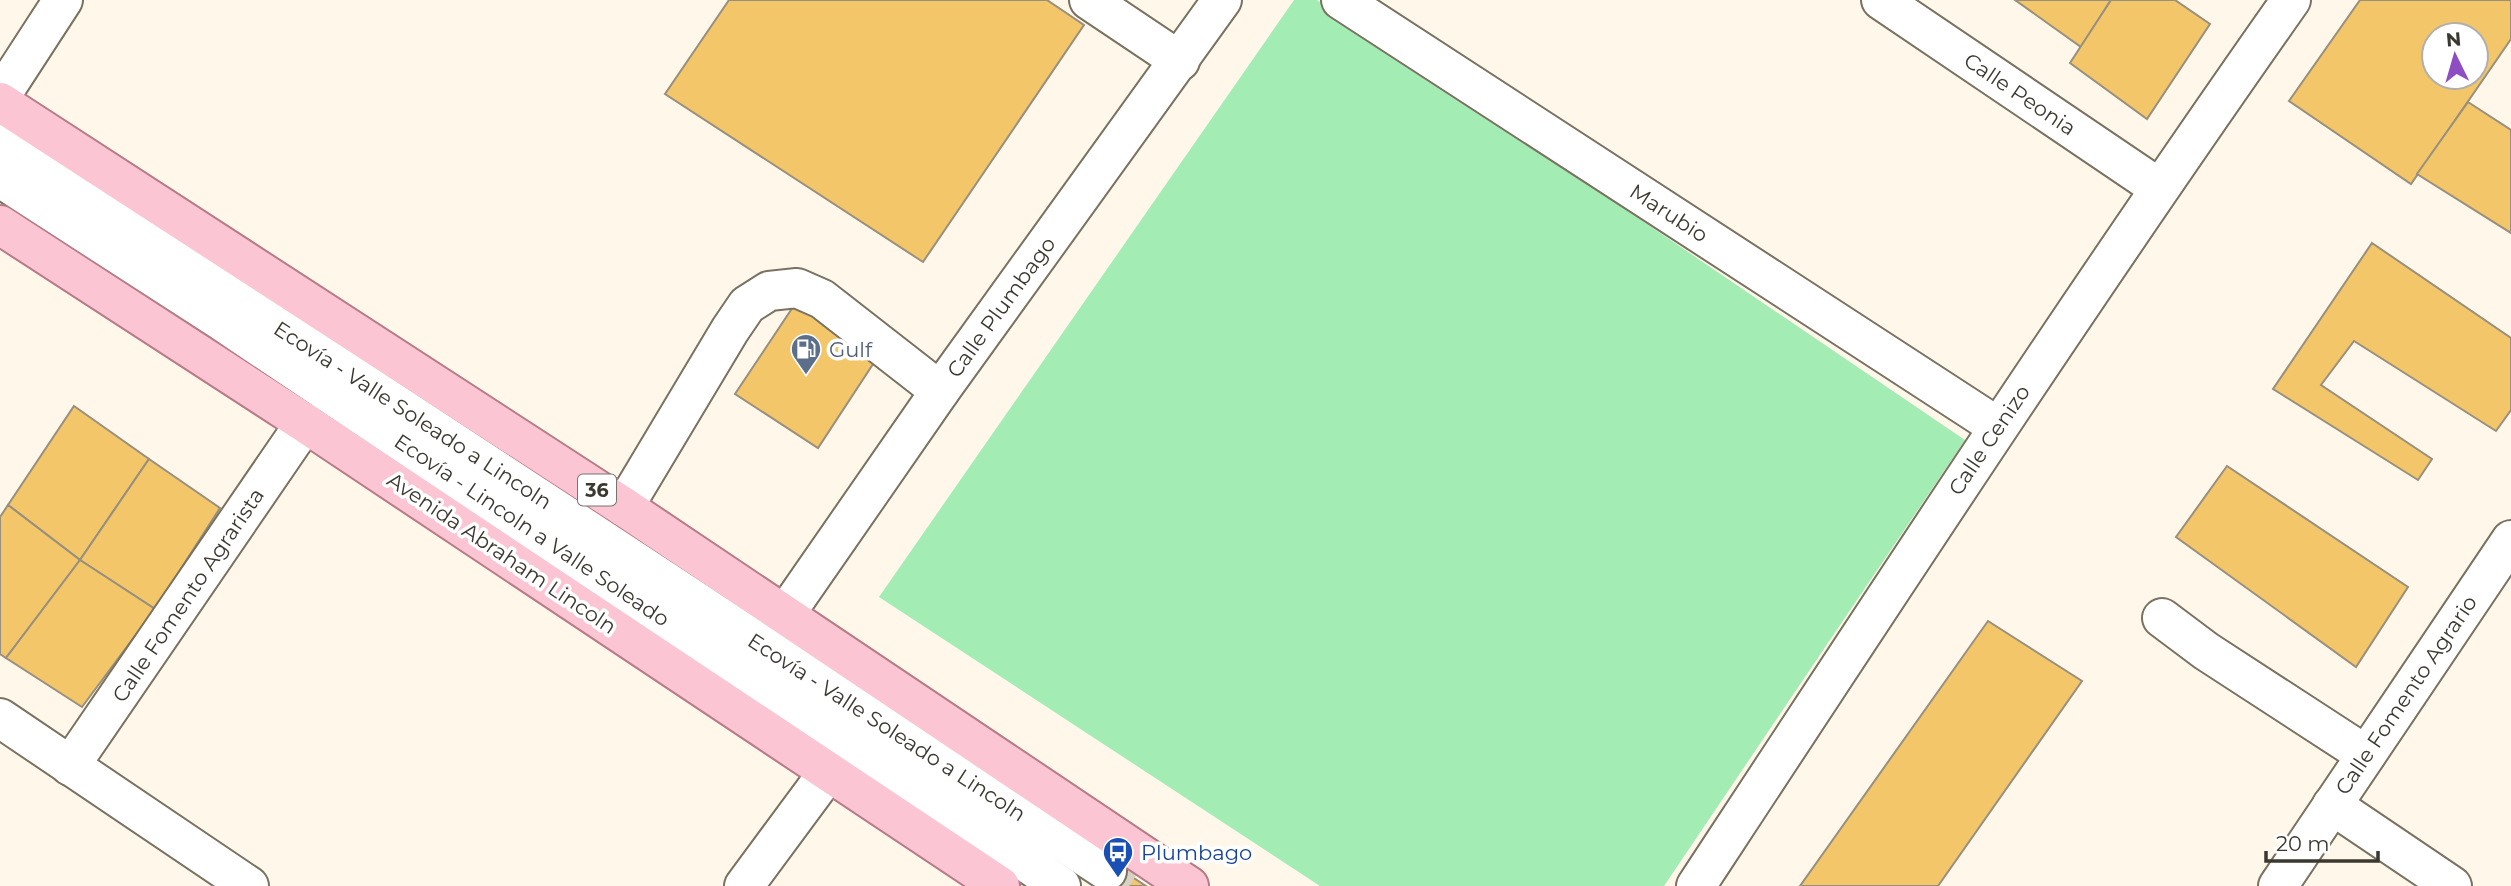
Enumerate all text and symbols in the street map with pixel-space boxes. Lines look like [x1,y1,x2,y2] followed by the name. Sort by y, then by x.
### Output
[2420,21,2490,91] north arrow
[2445,27,2462,52] text: N
[1959,47,2081,141] street label: Calle Peonia
[1625,179,1713,247] street label: Marubio
[942,232,1060,382] street label: Calle Plumbago
[269,316,557,514] street label: Ecovía - Valle Soleado a Lincoln
[789,332,823,376] fuel station icon: Gulf
[829,337,873,362] place label: Gulf
[1943,380,2035,500] street label: Calle Cenizo
[390,428,674,632] street label: Ecovía - Lincoln a Valle Soleado
[383,467,621,639] street label: Avenida Abraham Lincoln
[578,475,616,505] road number: 36
[107,483,269,707] street label: Calle Fomento Agrarista
[2330,591,2482,799] street label: Calle Fomento Agrario
[743,628,1031,826] street label: Ecovía - Valle Soleado a Lincoln
[2266,820,2378,864] scale bar
[2276,831,2330,856] text: 20 m
[1101,835,1135,879] bus stop icon: Plumbago
[1141,840,1252,865] place label: Plumbago

